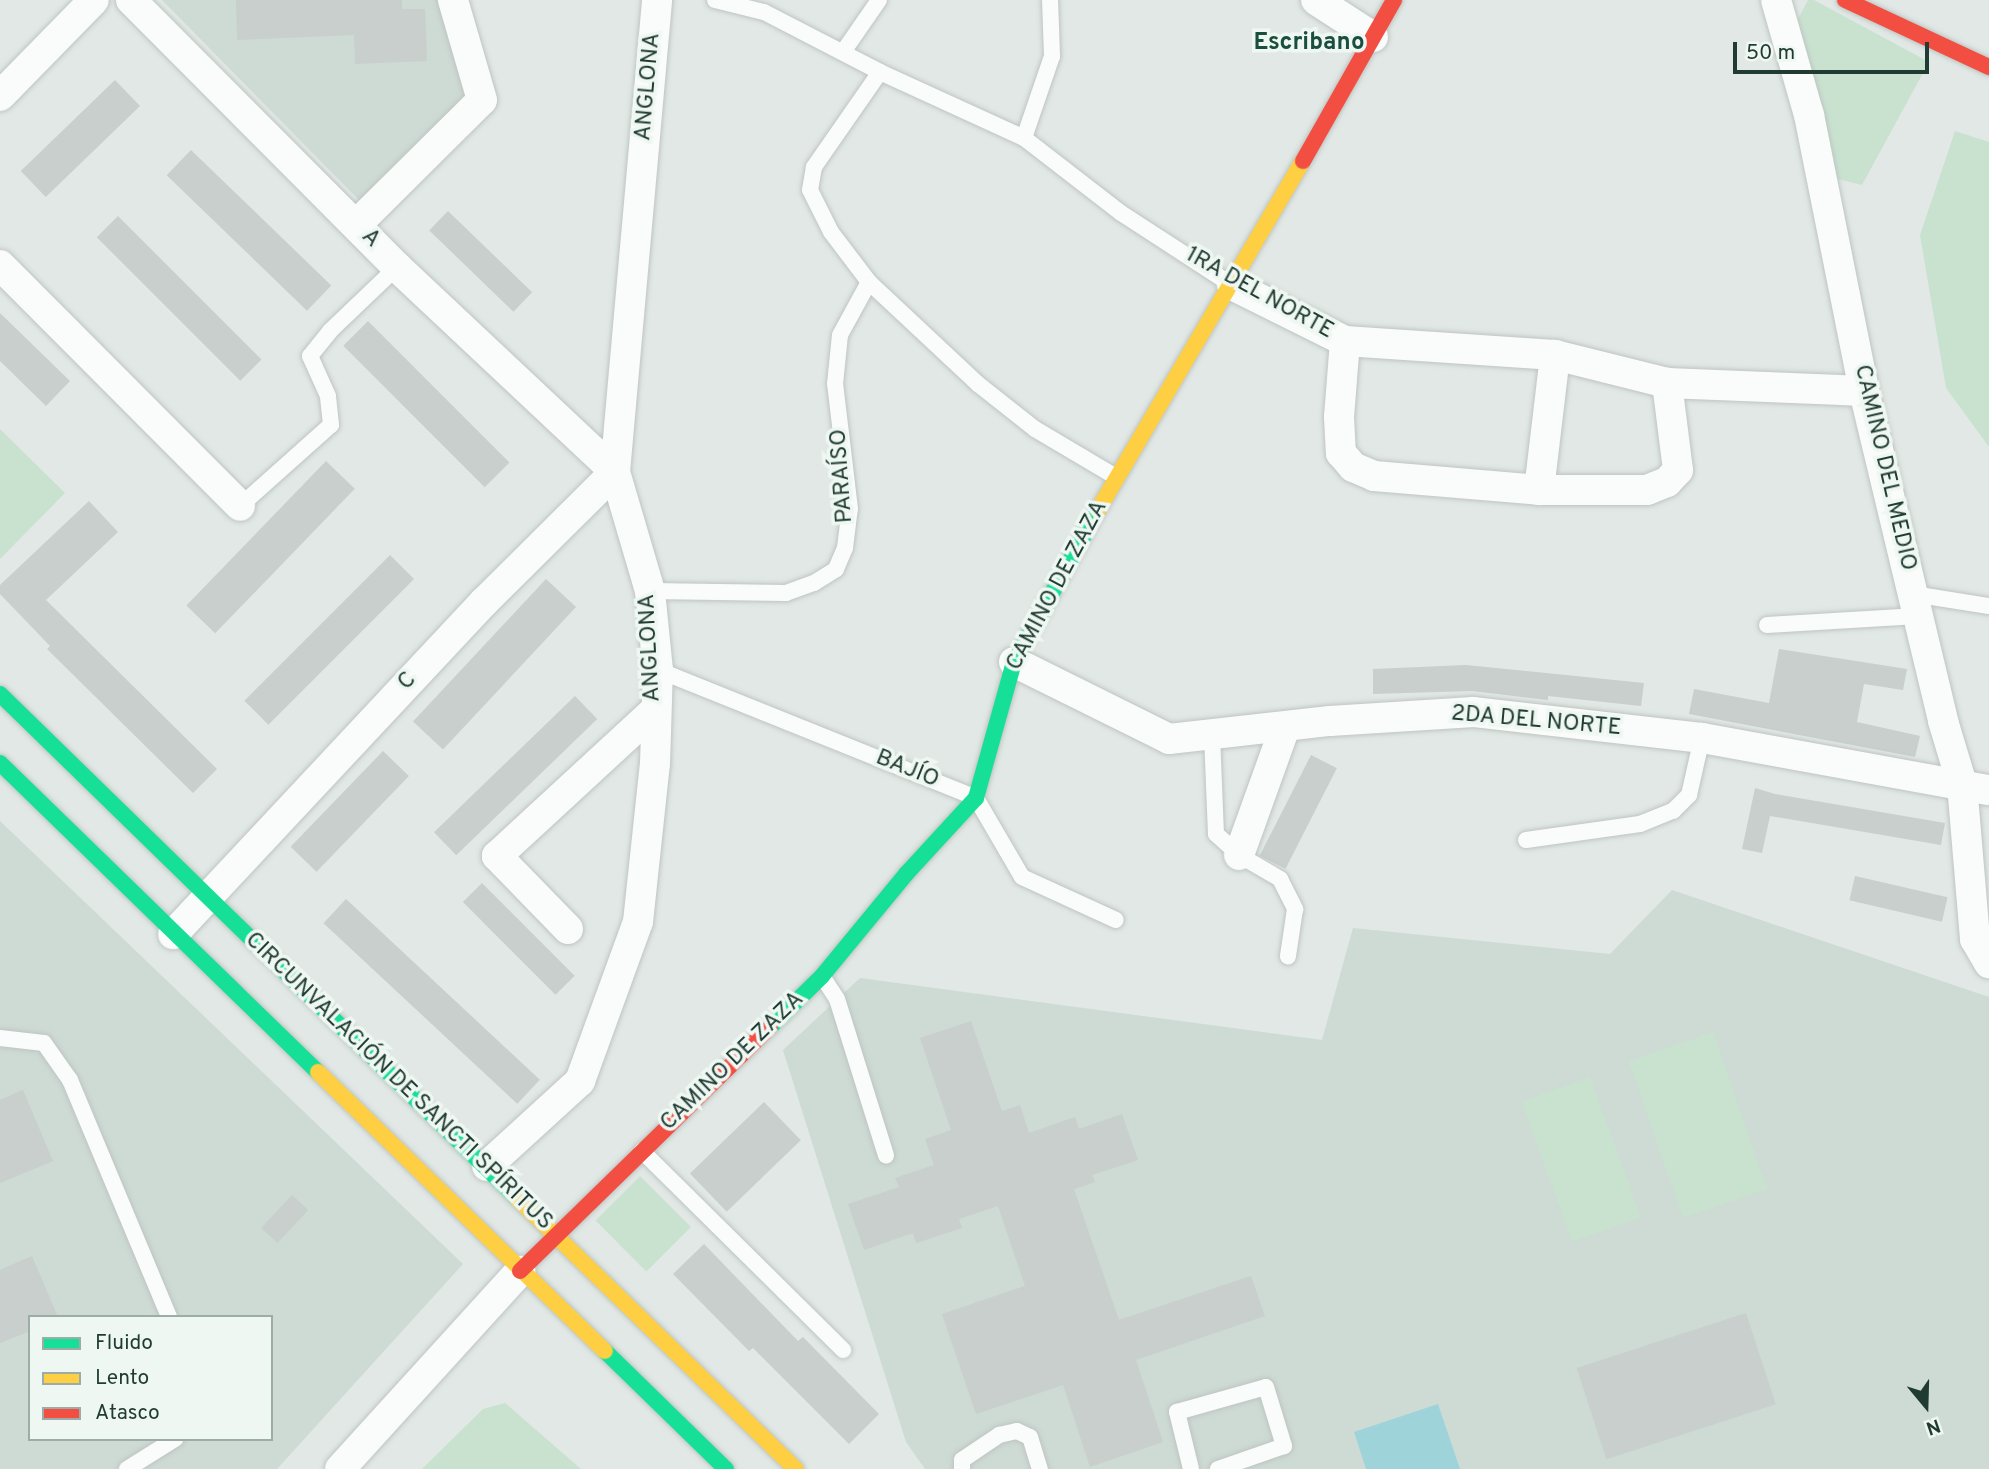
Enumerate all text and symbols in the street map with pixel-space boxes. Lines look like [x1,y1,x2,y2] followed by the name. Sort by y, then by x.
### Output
[1737,28,1933,72] scale bar
[1253,30,1365,58] district label: Escribano
[631,32,667,142] street label: ANGLONA
[1746,40,1795,67] text: 50 m
[355,224,385,254] street label: A
[1179,242,1339,346] street label: 1RA DEL NORTE
[1847,362,1921,574] street label: CAMINO DEL MEDIO
[826,428,860,524] street label: PARAÍSO
[1002,496,1114,676] street label: CAMINO DE ZAZA
[634,593,668,703] street label: ANGLONA
[393,667,423,697] street label: C
[1449,701,1623,743] street label: 2DA DEL NORTE
[871,745,943,795] street label: BAJÍO
[238,927,558,1237] street label: CIRCUNVALACIÓN DE SANCTI SPÍRITUS
[656,987,810,1137] street label: CAMINO DE ZAZA
[28,1315,273,1441] legend
[95,1330,153,1357] text: Fluido
[95,1365,149,1392] text: Lento
[1891,1371,1961,1441] north arrow
[95,1400,160,1427] text: Atasco
[1922,1412,1943,1439] text: N

